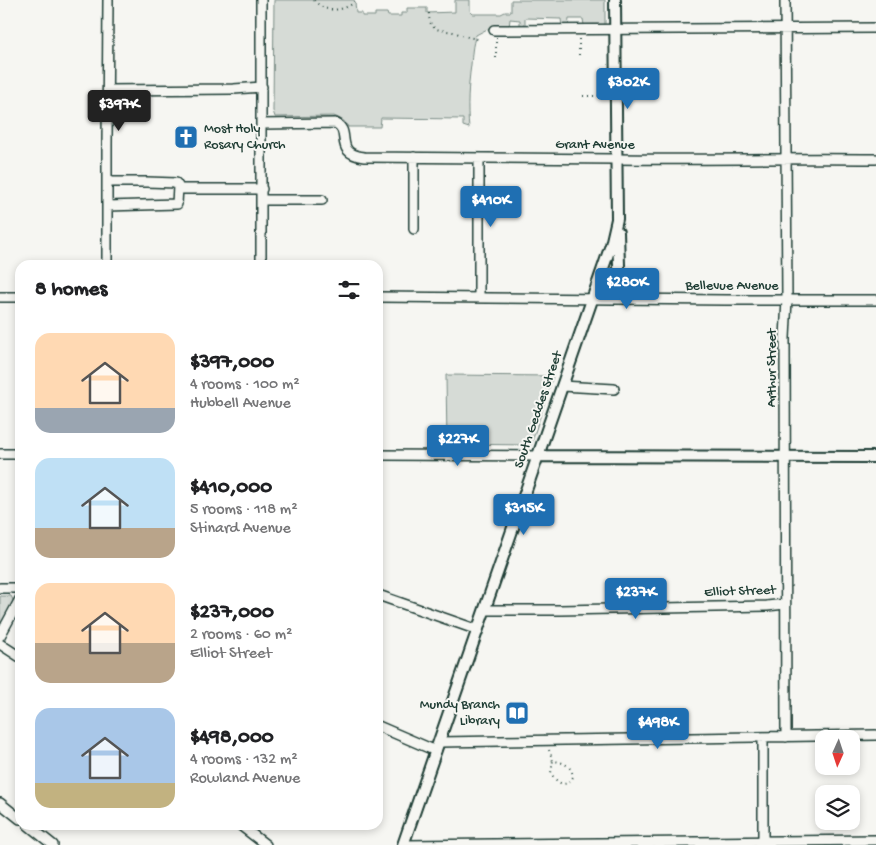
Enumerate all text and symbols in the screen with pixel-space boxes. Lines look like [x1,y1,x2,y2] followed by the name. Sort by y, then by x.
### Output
[593,68,663,110] pin: $302K
[607,74,649,93] text: $302K
[84,90,154,132] pin: $397K
[99,96,139,115] text: $397K
[204,121,286,154] place label: Most Holy Rosary Church
[173,124,199,150] church icon: Most Holy Rosary Church
[555,137,635,154] street label: Grant Avenue
[456,186,526,228] pin: $410K
[471,192,511,211] text: $410K
[592,268,662,310] pin: $280K
[606,274,648,293] text: $280K
[335,276,363,304] icon: filters
[35,278,107,303] text: 8 homes
[684,278,779,295] street label: Bellevue Avenue
[764,327,781,407] street label: Arthur Street
[511,348,567,471] street label: South Geddes Street
[190,351,274,376] text: $397,000
[75,353,135,413] icon: home
[190,376,300,395] text: 4 rooms · 100 m²
[190,395,291,414] text: Hubbell Avenue
[423,424,493,467] pin: $227K
[438,431,478,450] text: $227K
[190,476,272,501] text: $410,000
[75,478,135,538] icon: home
[489,494,559,536] pin: $315K
[504,500,544,519] text: $315K
[190,501,298,520] text: 5 rooms · 118 m²
[190,520,291,539] text: Stinard Avenue
[601,578,671,620] pin: $237K
[704,582,777,602] street label: Elliot Street
[616,584,656,603] text: $237K
[190,601,274,626] text: $237,000
[75,603,135,663] icon: home
[190,626,292,645] text: 2 rooms · 60 m²
[190,645,272,664] text: Elliot Street
[420,697,500,730] place label: Mundy Branch Library
[504,700,530,726] library icon: Mundy Branch Library
[623,708,693,750] pin: $498K
[638,714,678,733] text: $498K
[190,726,274,751] text: $498,000
[75,728,135,788] icon: home
[815,730,860,775] north arrow
[815,730,860,830] map controls
[190,751,298,770] text: 4 rooms · 132 m²
[190,770,300,789] text: Rowland Avenue
[815,785,860,830] button: layers

